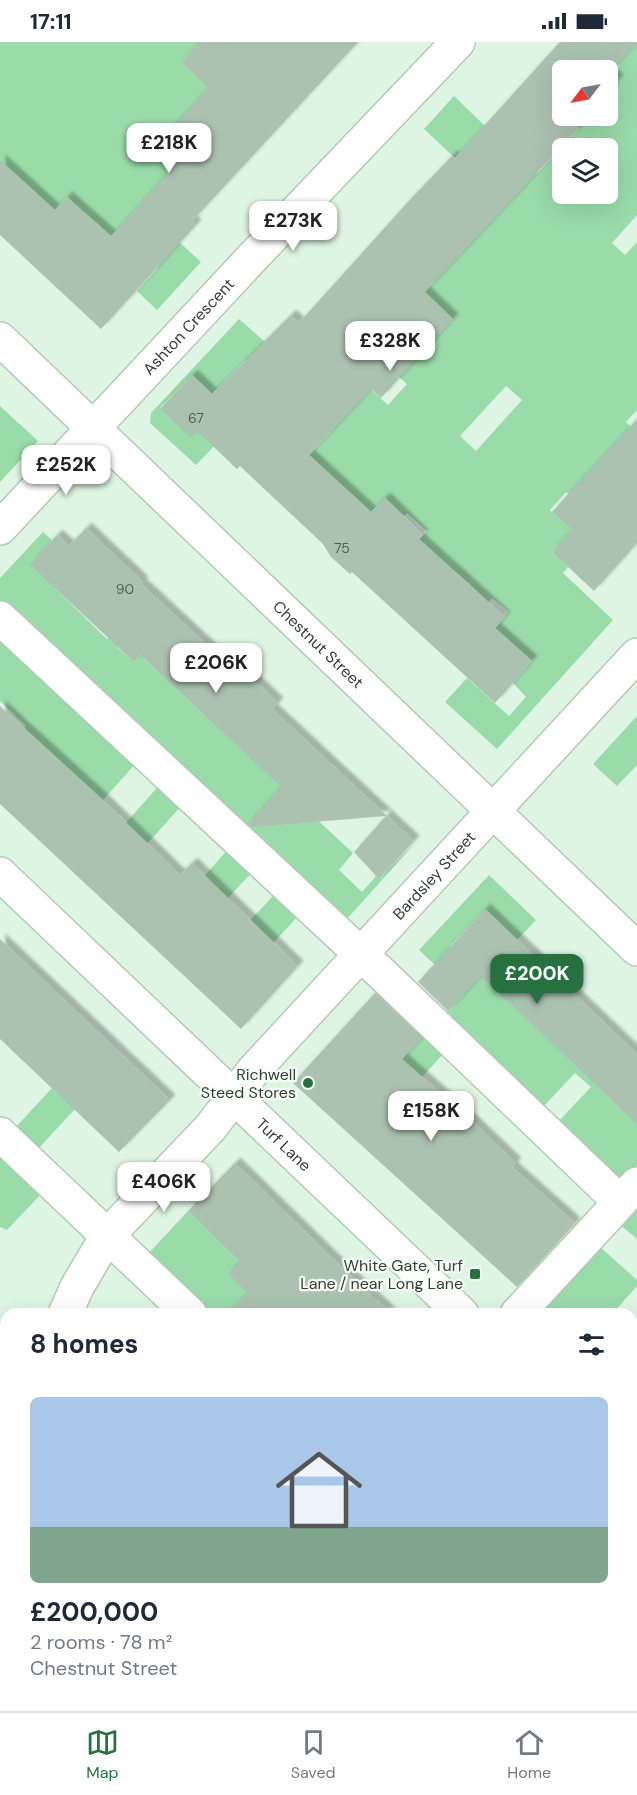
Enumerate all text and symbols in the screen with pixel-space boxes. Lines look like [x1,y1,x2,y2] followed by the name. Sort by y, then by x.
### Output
[30,7,71,36] text: 17:11
[552,60,618,126] north arrow
[552,60,618,204] map controls
[127,123,211,174] pin: £218K
[140,129,198,155] text: £218K
[552,138,618,204] button: layers
[251,201,335,252] pin: £273K
[263,207,323,233] text: £273K
[138,273,239,379] street label: Ashton Crescent
[348,321,432,372] pin: £328K
[359,327,421,353] text: £328K
[188,409,204,427] house number: 67
[24,445,108,496] pin: £252K
[36,451,96,477] text: £252K
[334,539,350,557] house number: 75
[116,580,134,598] house number: 90
[269,596,368,692] street label: Chestnut Street
[174,643,258,694] pin: £206K
[184,649,248,675] text: £206K
[388,826,480,924] street label: Bardsley Street
[495,954,579,1005] pin: £200K
[504,960,570,986] text: £200K
[201,1064,296,1103] place label: Richwell Steed Stores
[301,1076,315,1090] marker: Richwell Steed Stores
[389,1091,473,1142] pin: £158K
[402,1097,460,1123] text: £158K
[252,1113,316,1176] street label: Turf Lane
[122,1162,206,1213] pin: £406K
[131,1168,197,1194] text: £406K
[300,1255,463,1294] place label: White Gate, Turf Lane / near Long Lane
[468,1267,482,1281] marker: White Gate, Turf Lane / near Long Lane
[30,1327,138,1361] text: 8 homes
[575,1328,608,1361] icon: filters
[265,1436,373,1544] icon: home
[30,1595,158,1629] text: £200,000
[30,1629,172,1655] text: 2 rooms · 78 m²
[30,1655,177,1681] text: Chestnut Street
[86,1726,119,1783] tab: Map
[291,1726,336,1783] tab: Saved
[507,1726,551,1783] tab: Home

